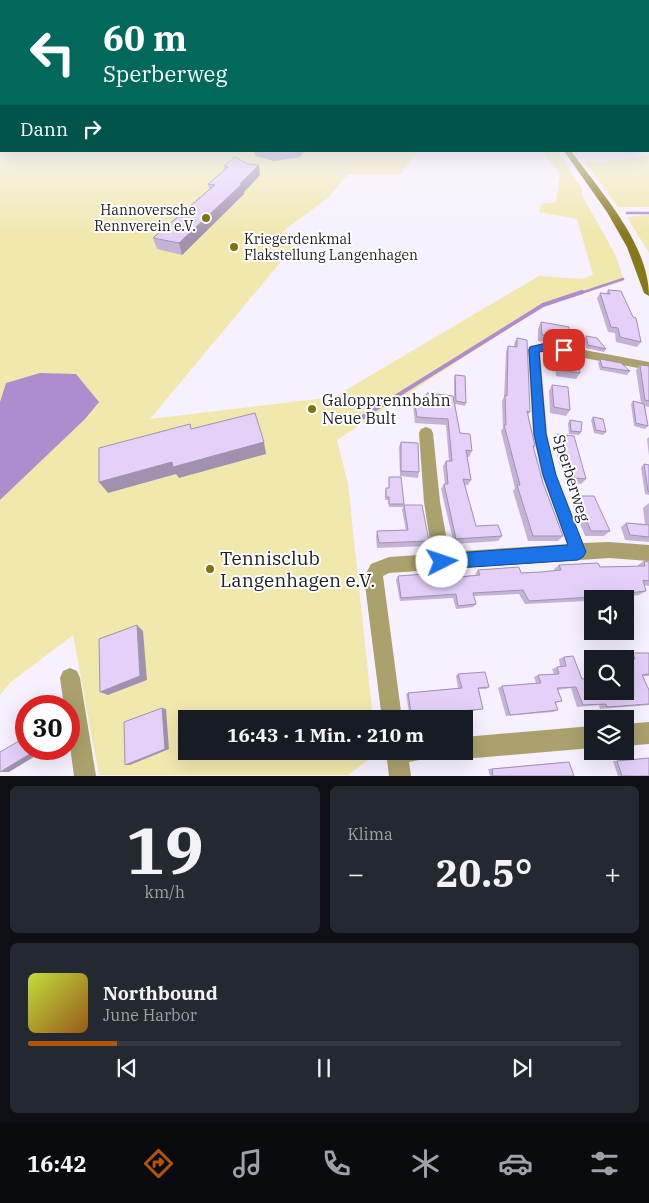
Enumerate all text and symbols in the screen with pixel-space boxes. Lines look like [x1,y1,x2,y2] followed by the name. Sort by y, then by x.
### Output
[103,15,187,61] text: 60 m
[20,20,85,85] icon: left
[103,59,227,88] text: Sperberweg
[78,115,106,143] icon: right
[20,117,68,141] text: Dann
[94,201,196,235] place label: Hannoversche Rennverein e.V.
[200,212,212,224] marker: Hannoversche Rennverein e.V.
[244,230,418,264] place label: Kriegerdenkmal Flakstellung Langenhagen
[228,241,240,253] marker: Kriegerdenkmal Flakstellung Langenhagen
[543,329,585,371] pin
[550,336,578,364] icon: arrive
[322,390,451,428] place label: Galopprennbahn Neue Bult
[306,403,318,415] marker: Galopprennbahn Neue Bult
[549,432,595,524] street label: Sperberweg
[415,535,467,587] position arrow
[220,546,375,592] place label: Tennisclub Langenhagen e.V.
[204,563,216,575] marker: Tennisclub Langenhagen e.V.
[584,590,634,760] map controls
[584,590,634,640] button: sound
[584,650,634,700] button: search
[15,695,80,760] speed limit sign: 30
[584,710,634,760] button: layers
[227,723,424,747] text: 16:43 · 1 Min. · 210 m
[126,807,204,892] text: 19
[348,824,393,844] text: Klima
[436,848,533,897] text: 20.5°
[348,855,364,892] text: −
[604,855,621,892] text: +
[145,882,185,902] text: km/h
[103,981,218,1005] text: Northbound
[103,1005,197,1025] text: June Harbor
[113,1054,141,1082] icon: previous
[310,1054,338,1082] icon: pause
[508,1054,536,1082] icon: next
[141,1146,176,1181] icon: directions
[230,1146,265,1181] icon: music
[319,1146,354,1181] icon: phone
[408,1146,443,1181] icon: climate
[498,1146,533,1181] icon: car
[587,1146,622,1181] icon: filters
[27,1149,87,1178] text: 16:42

